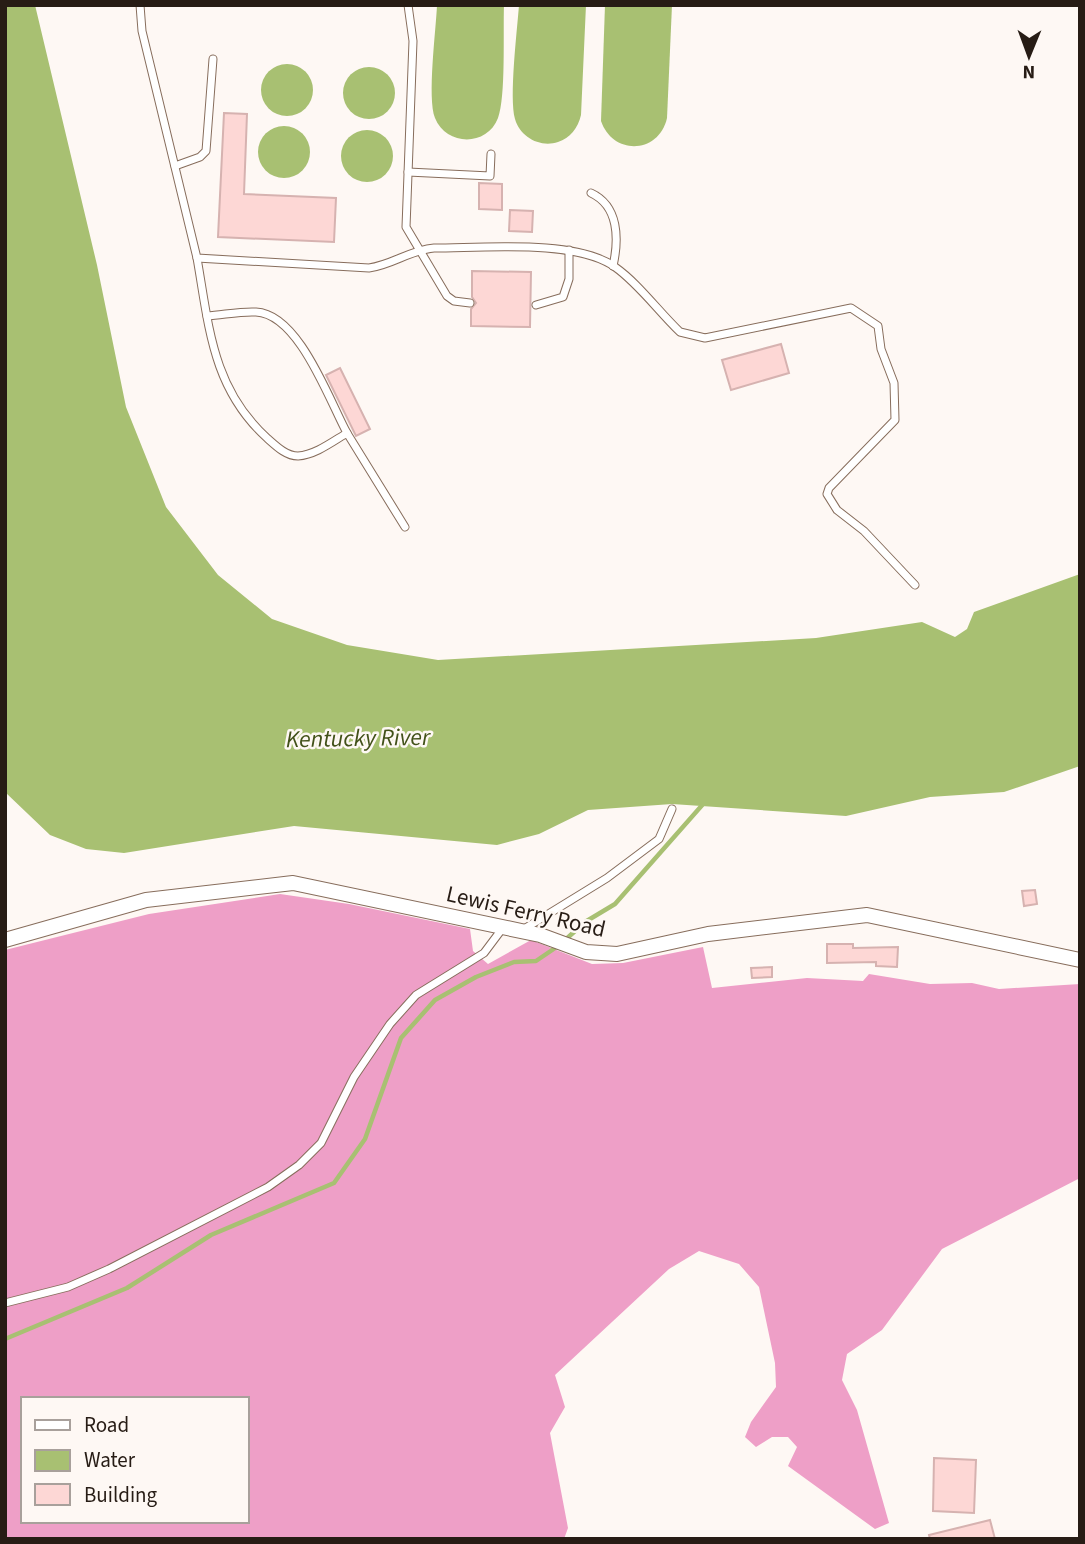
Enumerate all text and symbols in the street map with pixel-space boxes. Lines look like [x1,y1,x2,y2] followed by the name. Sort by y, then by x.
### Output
[994,21,1064,91] north arrow
[1022,58,1035,85] text: N
[286,720,432,757] water label: Kentucky River
[443,877,609,946] street label: Lewis Ferry Road
[21,1397,248,1523] legend
[84,1410,129,1440] text: Road
[84,1445,136,1475] text: Water
[84,1480,158,1510] text: Building

